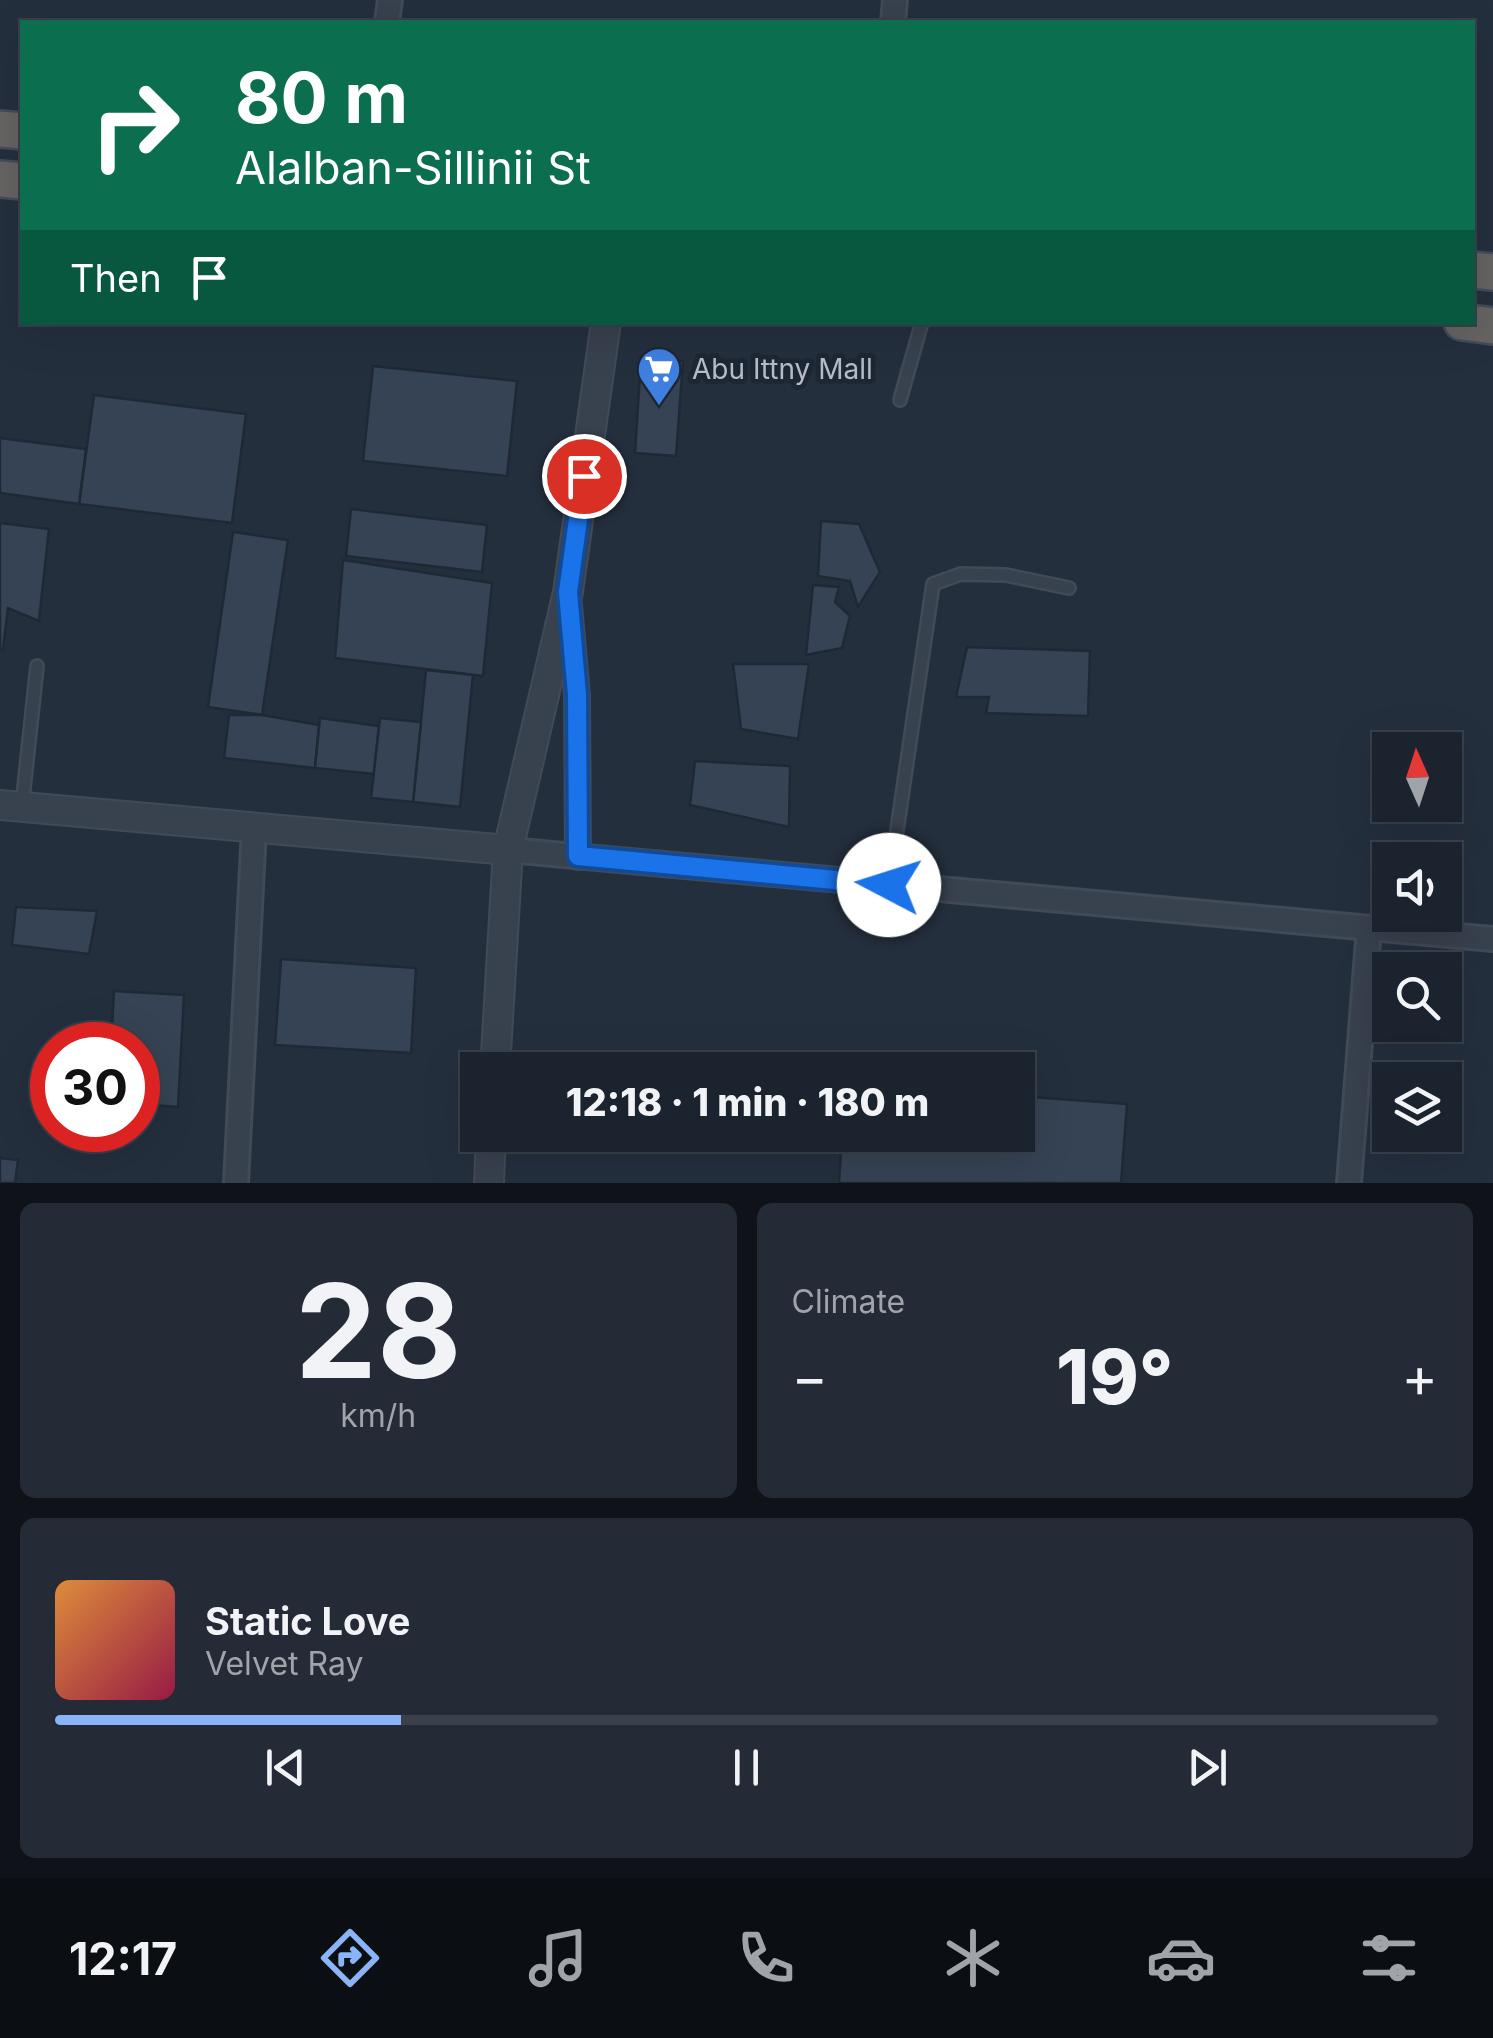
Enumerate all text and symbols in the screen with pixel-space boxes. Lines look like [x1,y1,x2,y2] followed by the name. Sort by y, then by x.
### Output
[235,55,408,140] text: 80 m
[70,60,200,190] icon: right
[235,140,591,195] text: Alalban-Sillinii St
[182,250,237,305] icon: arrive
[70,255,162,301] text: Then
[636,346,682,407] supermarket icon: Abu Ittny Mall
[692,352,873,386] place label: Abu Ittny Mall
[542,434,627,519] pin
[557,449,612,504] icon: arrive
[1372,732,1462,822] north arrow
[1372,732,1462,1152] map controls
[837,833,941,937] position arrow
[1372,842,1462,932] button: sound
[1372,952,1462,1042] button: search
[30,1022,160,1152] speed limit sign: 30
[1372,1062,1462,1152] button: layers
[566,1079,929,1125] text: 12:18 · 1 min · 180 m
[295,1252,462,1409] text: 28
[792,1282,905,1321] text: Climate
[1056,1331,1173,1422] text: 19°
[792,1344,828,1410] text: −
[1402,1344,1438,1410] text: +
[340,1396,416,1435] text: km/h
[205,1598,410,1644] text: Static Love
[205,1644,363,1683] text: Velvet Ray
[258,1740,313,1795] icon: previous
[719,1740,774,1795] icon: pause
[1180,1740,1235,1795] icon: next
[315,1923,385,1993] icon: directions
[523,1923,593,1993] icon: music
[731,1923,801,1993] icon: phone
[938,1923,1008,1993] icon: climate
[1146,1923,1216,1993] icon: car
[1354,1923,1424,1993] icon: filters
[69,1931,177,1986] text: 12:17

